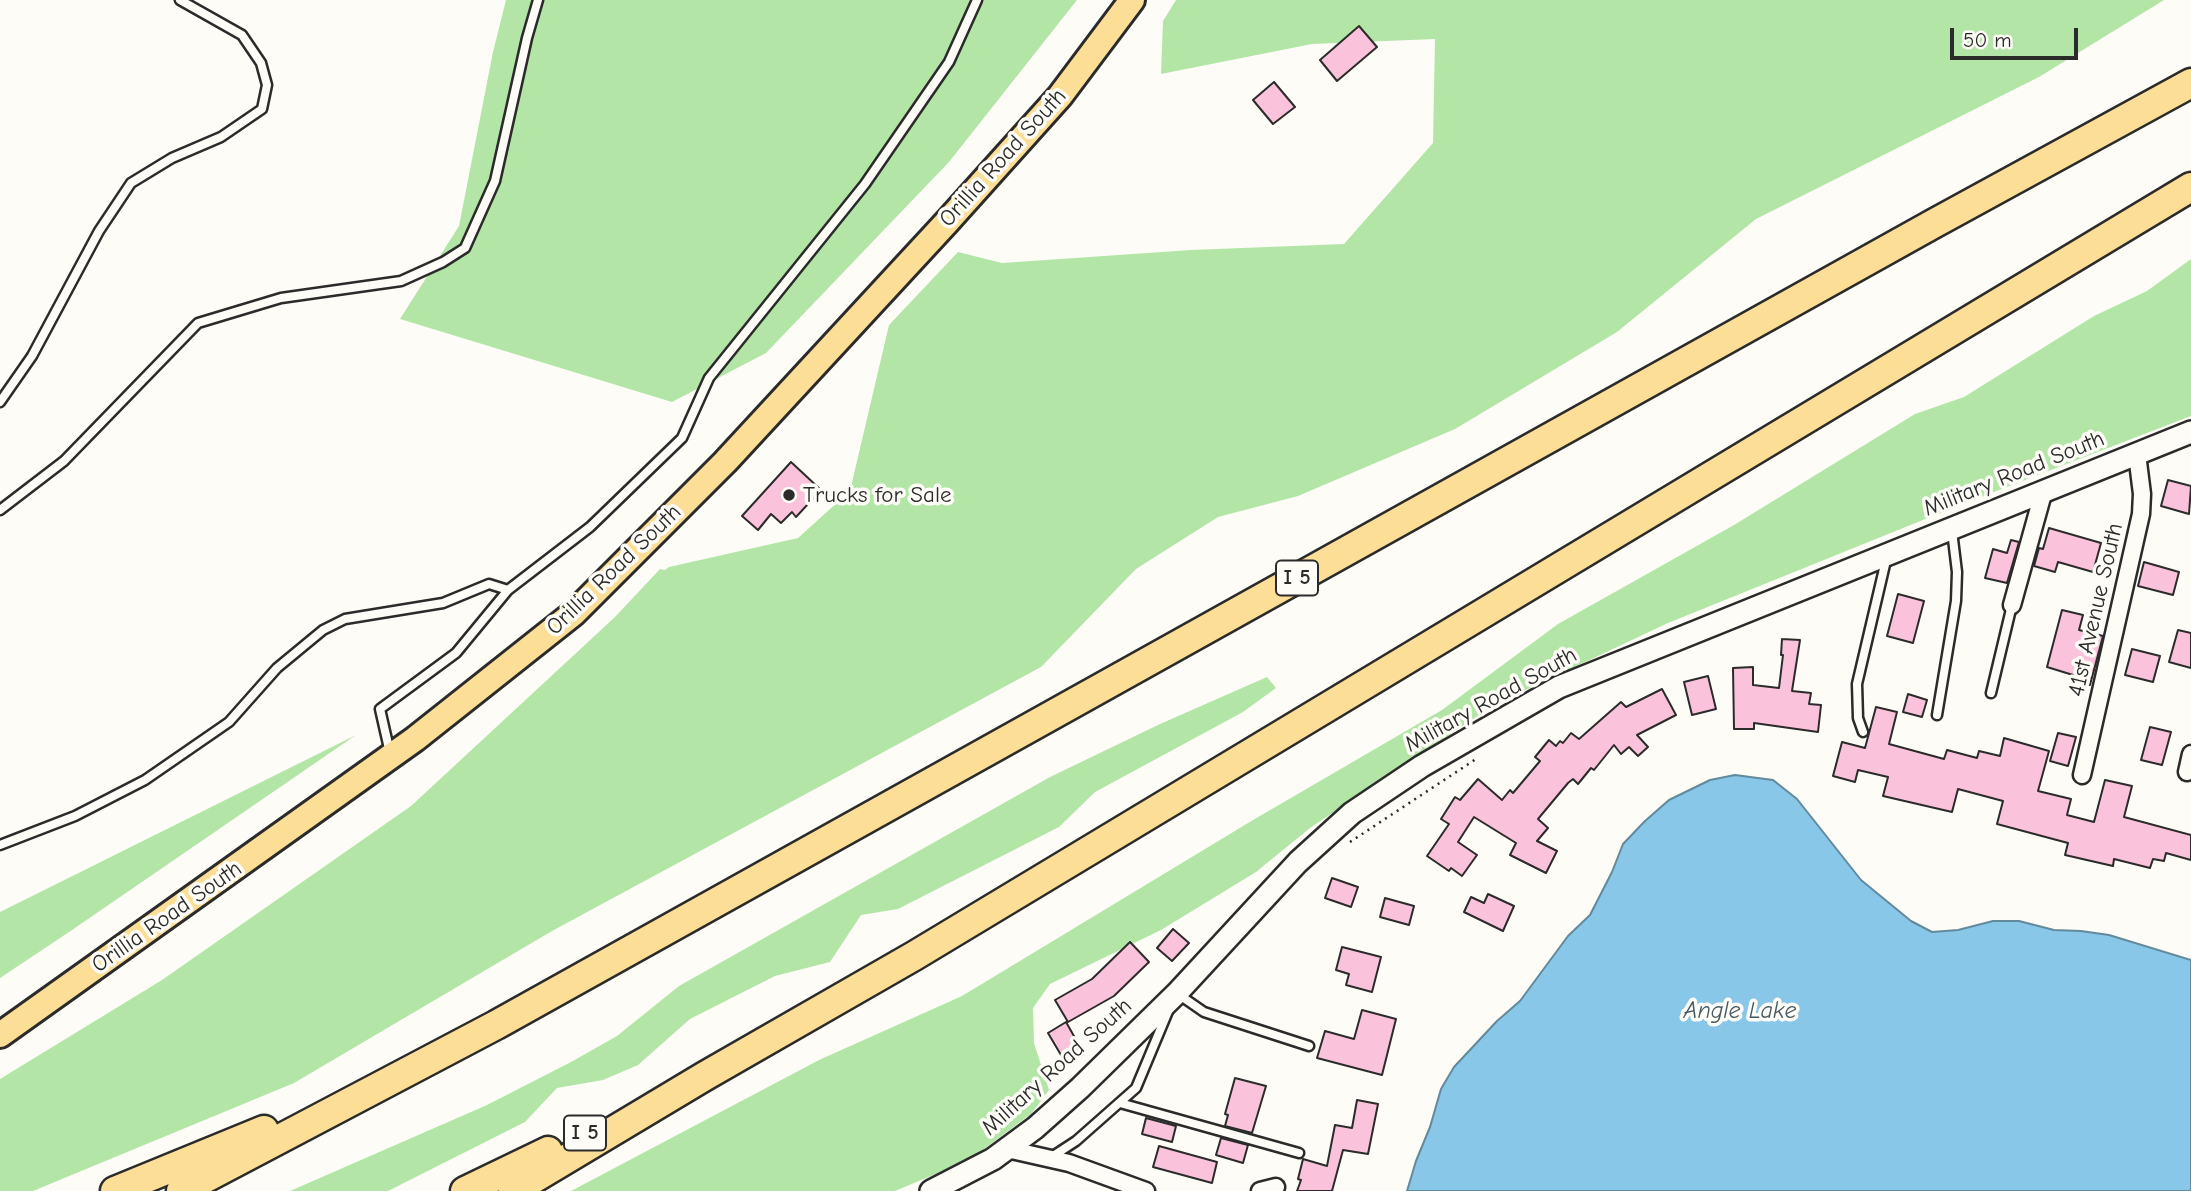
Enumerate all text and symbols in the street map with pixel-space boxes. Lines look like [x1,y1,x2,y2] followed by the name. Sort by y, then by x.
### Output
[1953,14,2081,58] scale bar
[1963,28,2012,52] text: 50 m
[934,83,1072,233] street label: Orillia Road South
[1920,425,2108,523] street label: Military Road South
[803,481,951,509] place label: Trucks for Sale
[781,487,797,503] marker: Trucks for Sale
[541,499,687,641] street label: Orillia Road South
[2063,521,2129,699] street label: 41st Avenue South
[1276,560,1318,596] road number: I 5
[1400,641,1582,759] street label: Military Road South
[87,855,247,979] street label: Orillia Road South
[976,992,1138,1142] street label: Military Road South
[1683,997,1797,1025] water label: Angle Lake
[564,1116,606,1150] road number: I 5

